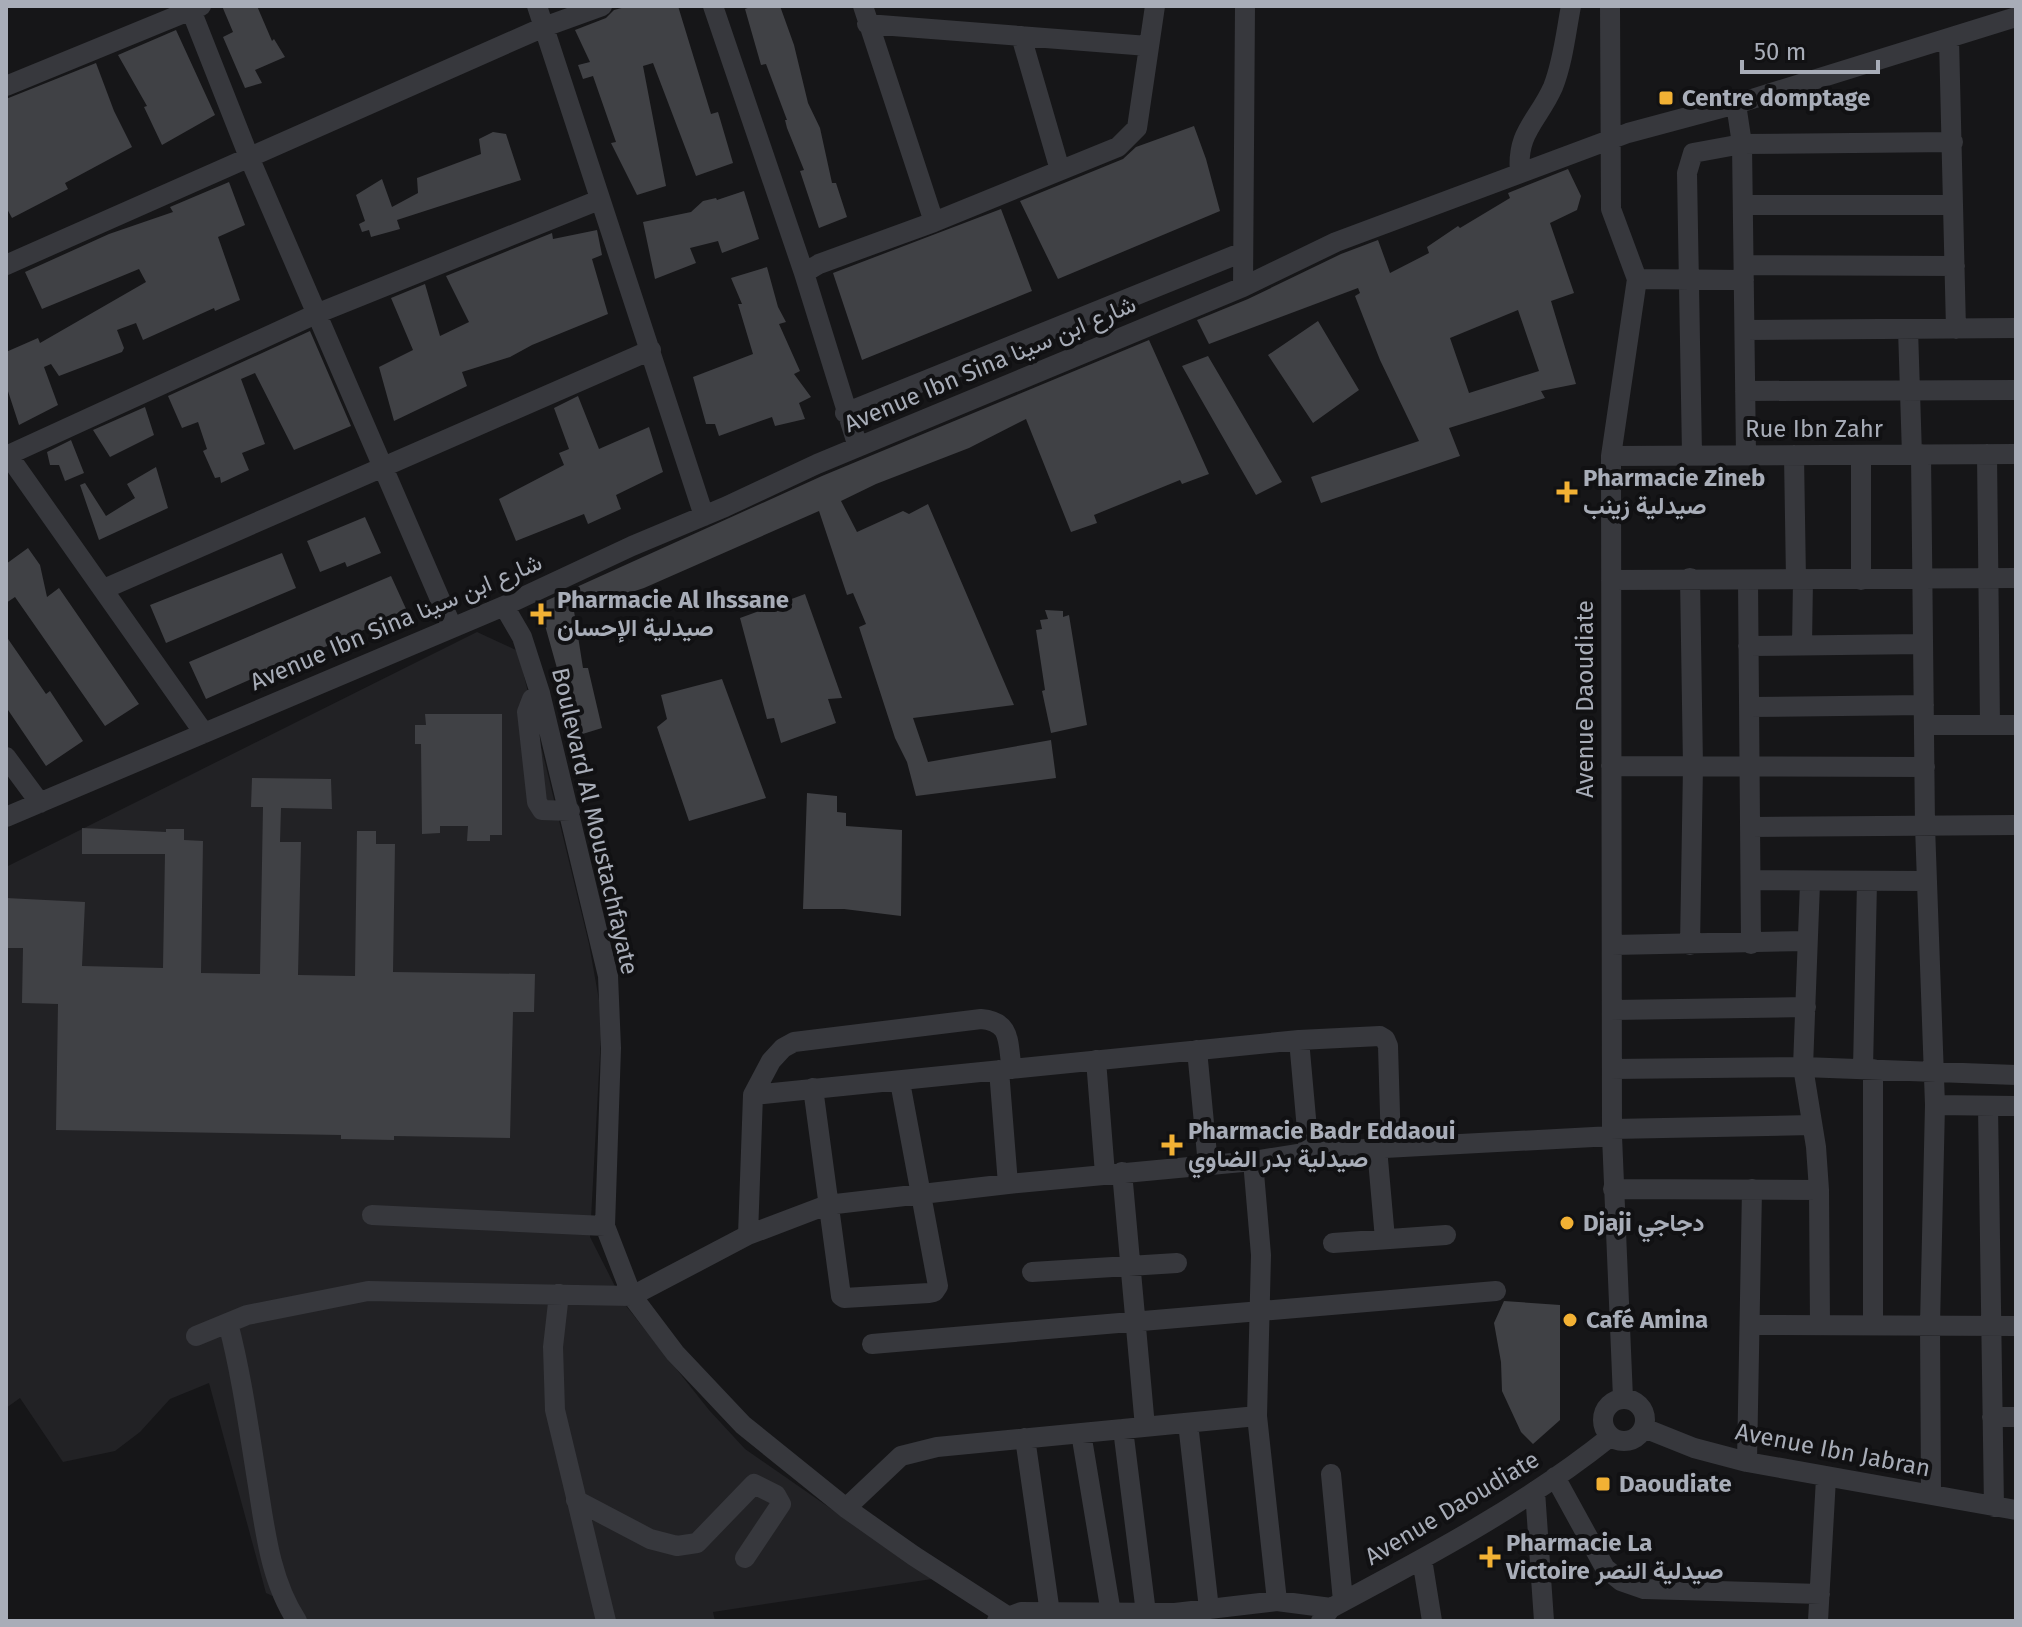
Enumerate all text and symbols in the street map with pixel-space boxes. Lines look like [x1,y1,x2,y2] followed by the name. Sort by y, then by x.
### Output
[1742,24,1878,74] scale bar
[1754,38,1806,66] text: 50 m
[1682,84,1870,112] place label: Centre domptage
[1657,89,1675,107] marker: Centre domptage
[840,290,1141,440] street label: Avenue Ibn Sina شارع ابن سينا
[1745,415,1884,443] street label: Rue Ibn Zahr
[1583,464,1765,521] place label: Pharmacie Zineb صيدلية زينب
[1558,483,1576,501] marker: Pharmacie Zineb صيدلية زينب
[246,548,547,698] street label: Avenue Ibn Sina شارع ابن سينا
[557,586,789,643] place label: Pharmacie Al Ihssane صيدلية الإحسان
[1571,600,1599,798] street label: Avenue Daoudiate
[532,605,550,623] marker: Pharmacie Al Ihssane صيدلية الإحسان
[546,665,644,977] street label: Boulevard Al Moustachfayate
[1188,1117,1455,1179] place label: Pharmacie Badr Eddaoui صيدلية بدر الضاوي
[1163,1136,1181,1154] marker: Pharmacie Badr Eddaoui صيدلية بدر الضاوي
[1583,1209,1704,1243] place label: Djaji دجاجي
[1558,1214,1576,1232] marker: Djaji دجاجي
[1586,1306,1708,1334] place label: Café Amina
[1561,1311,1579,1329] marker: Café Amina
[1733,1417,1933,1483] street label: Avenue Ibn Jabran
[1360,1445,1544,1571] street label: Avenue Daoudiate
[1619,1470,1732,1498] place label: Daoudiate
[1594,1475,1612,1493] marker: Daoudiate
[1505,1529,1724,1586] place label: Pharmacie La Victoire صيدلية النصر
[1481,1548,1499,1566] marker: Pharmacie La Victoire صيدلية النصر

